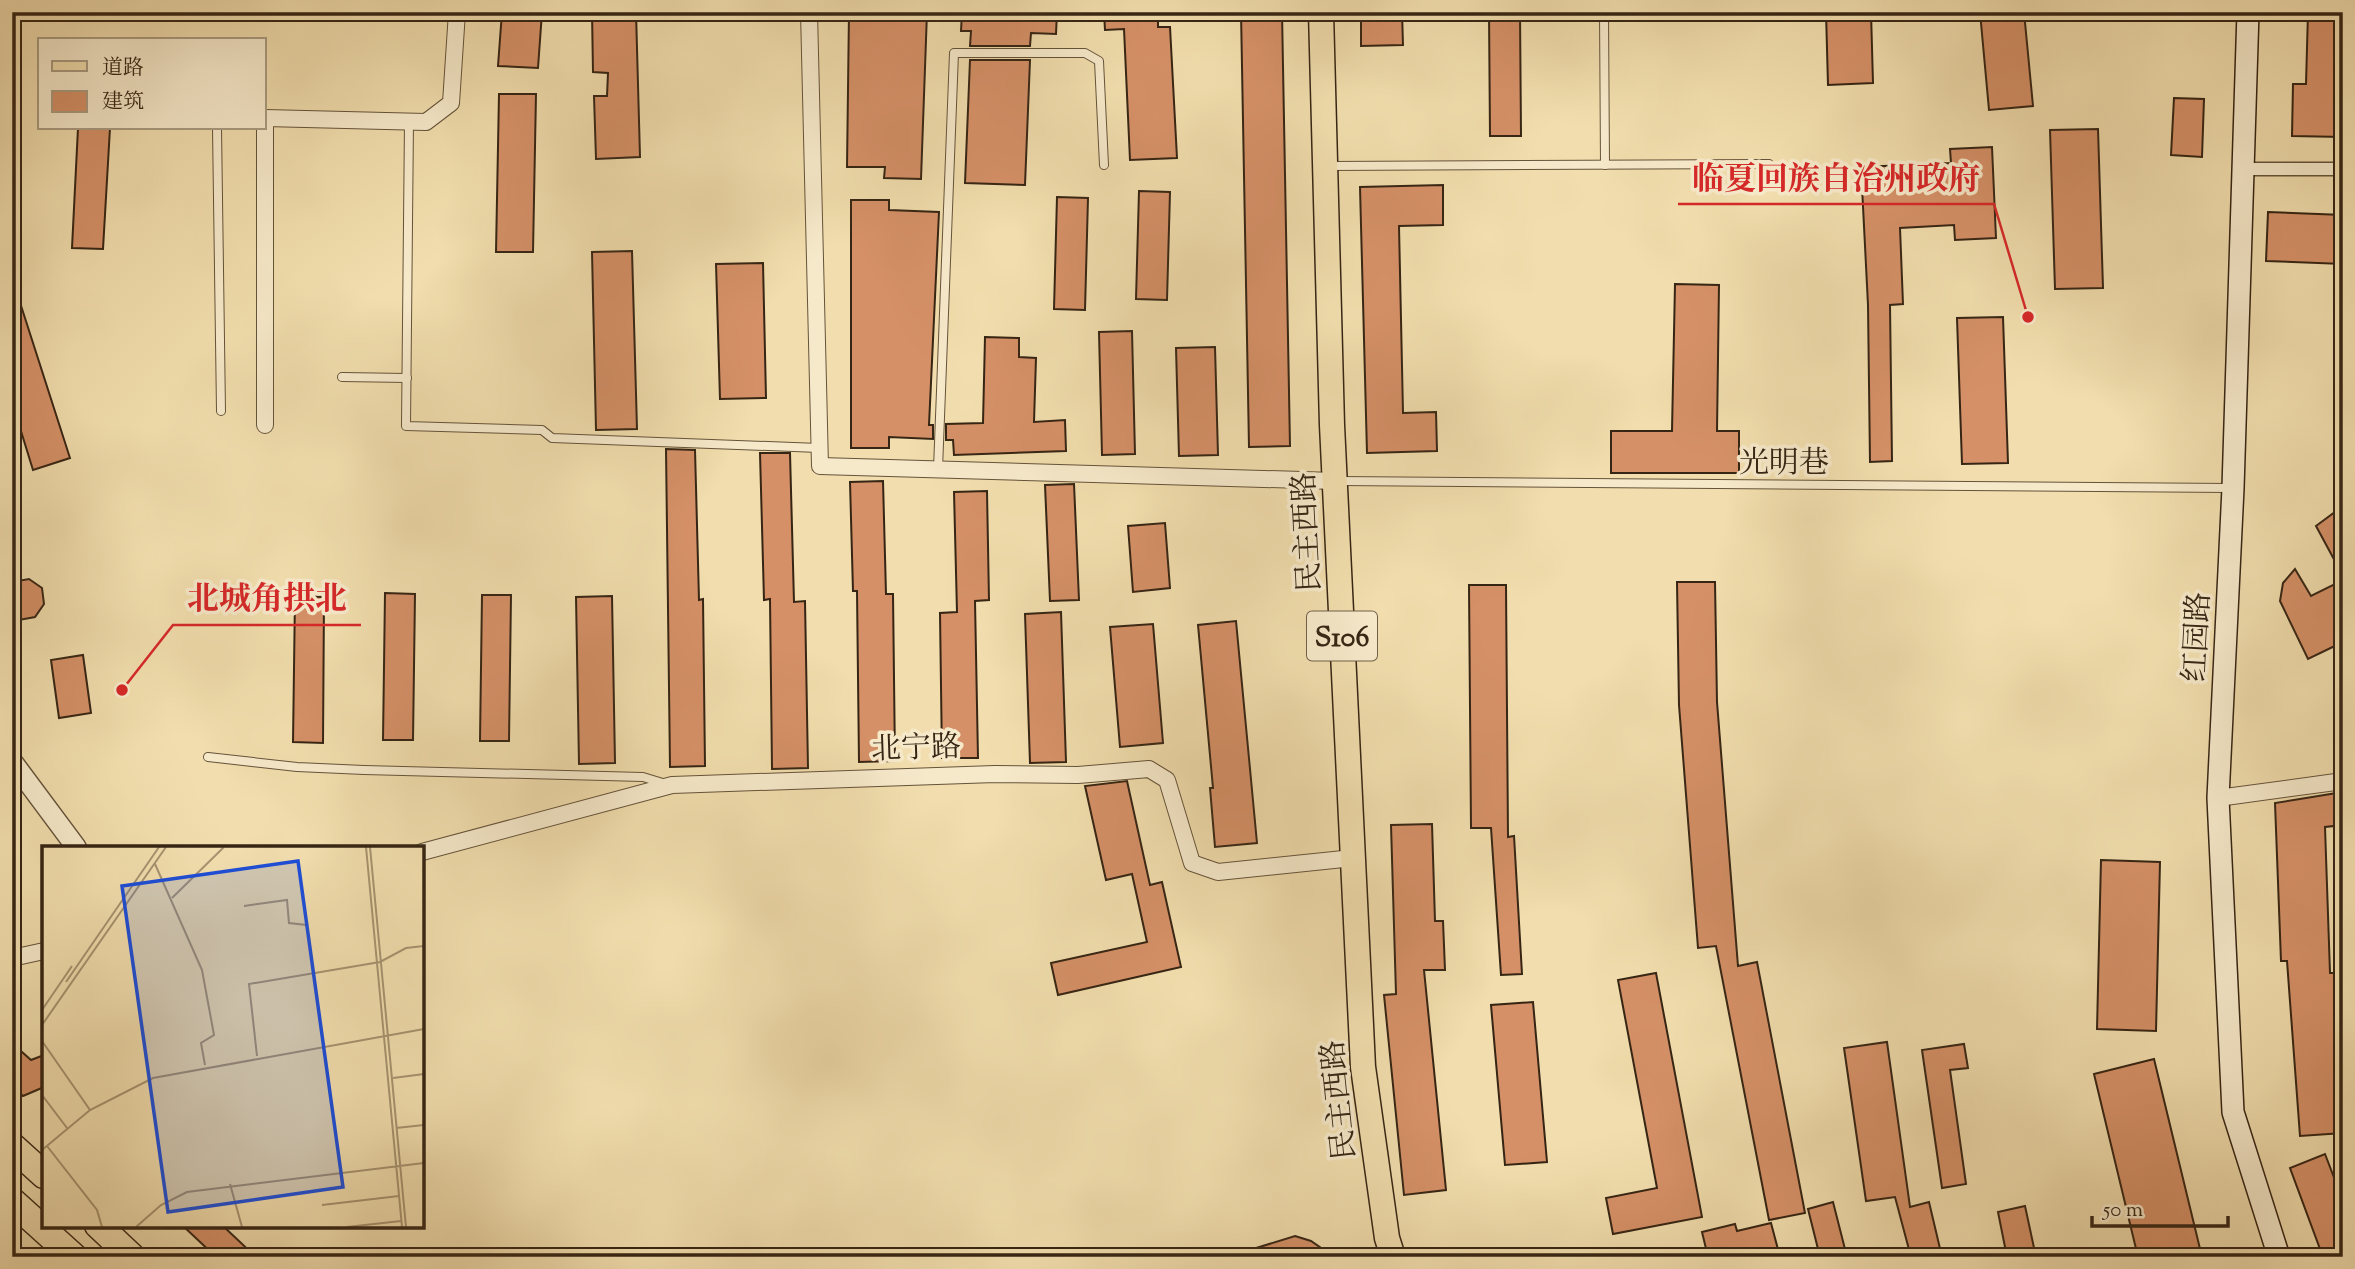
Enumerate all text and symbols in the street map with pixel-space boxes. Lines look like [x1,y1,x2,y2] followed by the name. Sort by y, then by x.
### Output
[38,38,266,130] legend
[102,54,144,84] text: 道路
[102,88,144,118] text: 建筑
[1678,151,1994,204] callout: 临夏回族自治州政府
[1692,158,1980,204] text: 临夏回族自治州政府
[1739,443,1829,486] street label: 光明巷
[1284,471,1333,593] street label: 民主西路
[173,572,361,625] callout: 北城角拱北
[187,578,347,624] text: 北城角拱北
[2175,591,2222,683] street label: 红园路
[1307,612,1377,660] road number: S106
[870,726,962,773] street label: 北宁路
[42,846,424,1227] inset map
[1313,1038,1368,1162] street label: 民主西路
[2092,1185,2229,1229] scale bar
[2102,1196,2143,1226] text: 50 m

